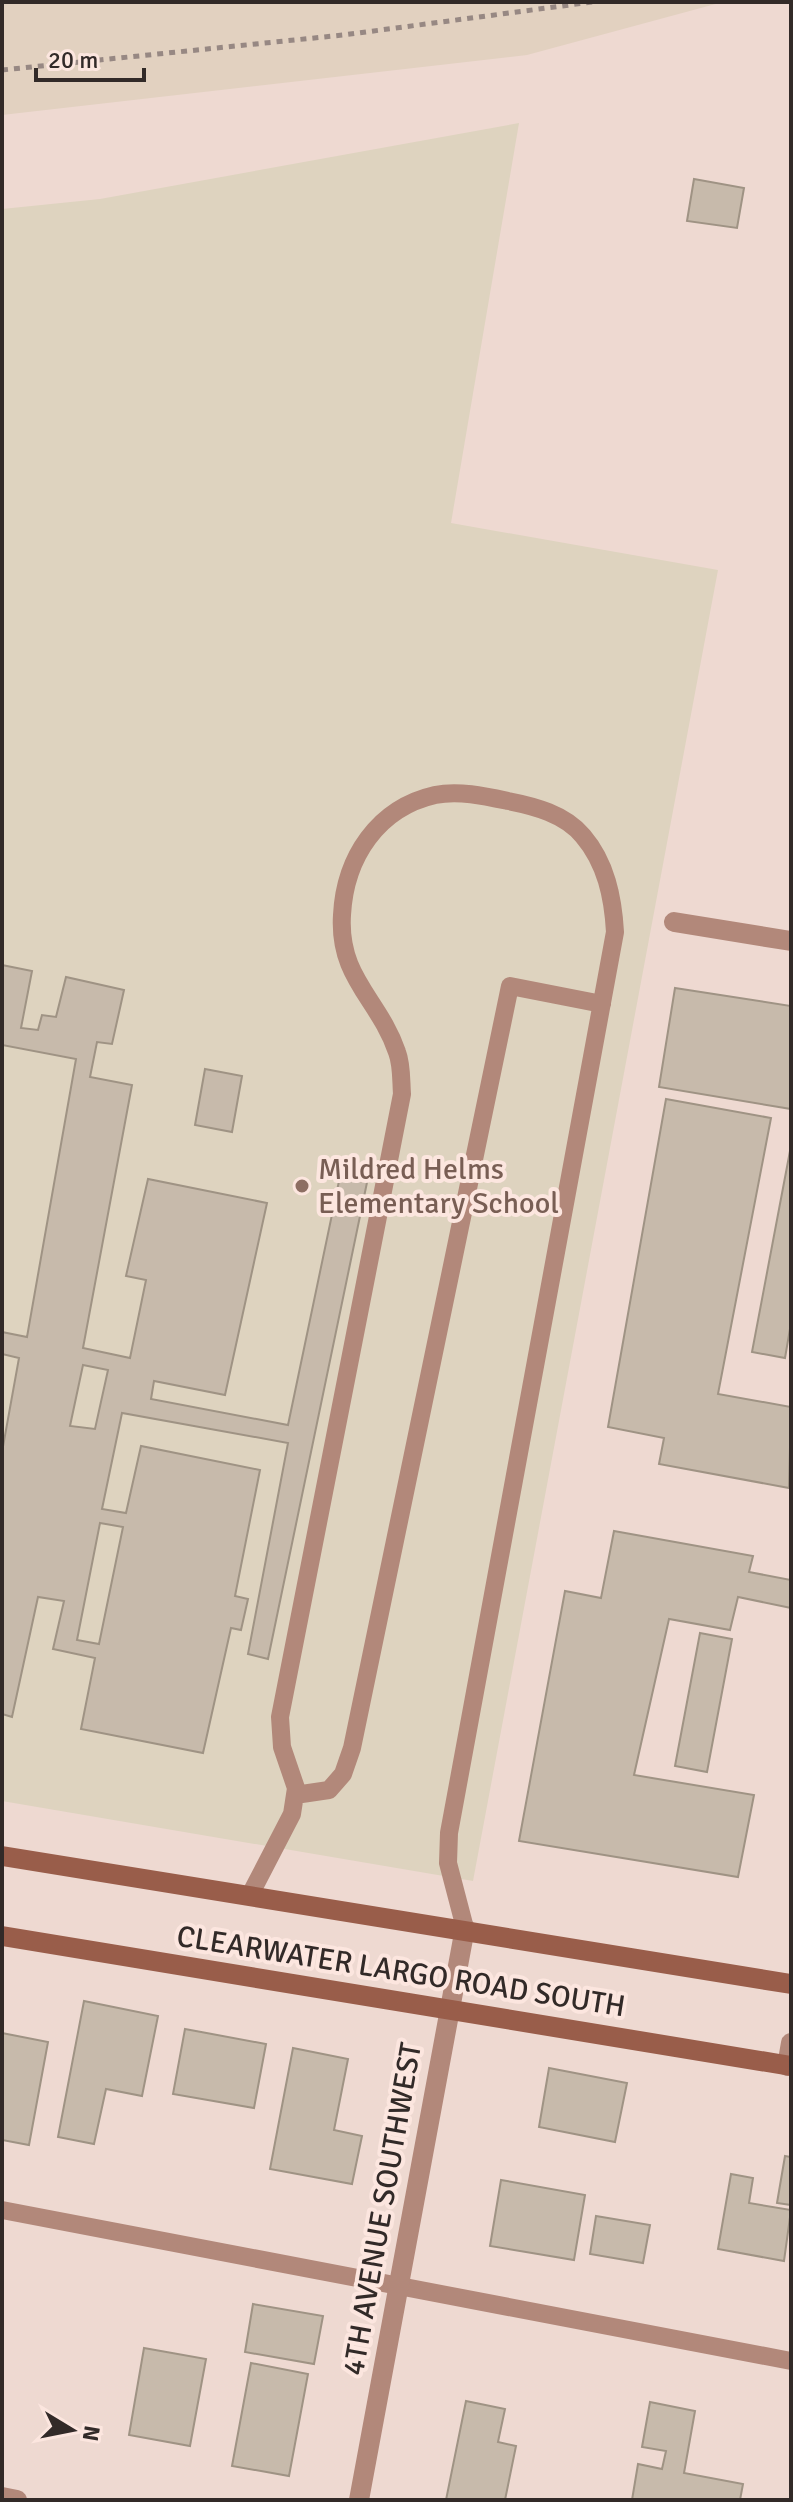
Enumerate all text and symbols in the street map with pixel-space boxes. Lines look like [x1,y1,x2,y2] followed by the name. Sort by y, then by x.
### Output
[36,32,144,82] scale bar
[48,45,98,75] text: 20 m
[318,1151,559,1222] place label: Mildred Helms Elementary School
[293,1177,311,1195] marker: Mildred Helms Elementary School
[174,1918,628,2025] street label: CLEARWATER LARGO ROAD SOUTH
[335,2040,430,2378] street label: 4TH AVENUE SOUTHWEST
[32,2390,112,2470] north arrow
[77,2424,106,2443] text: N

